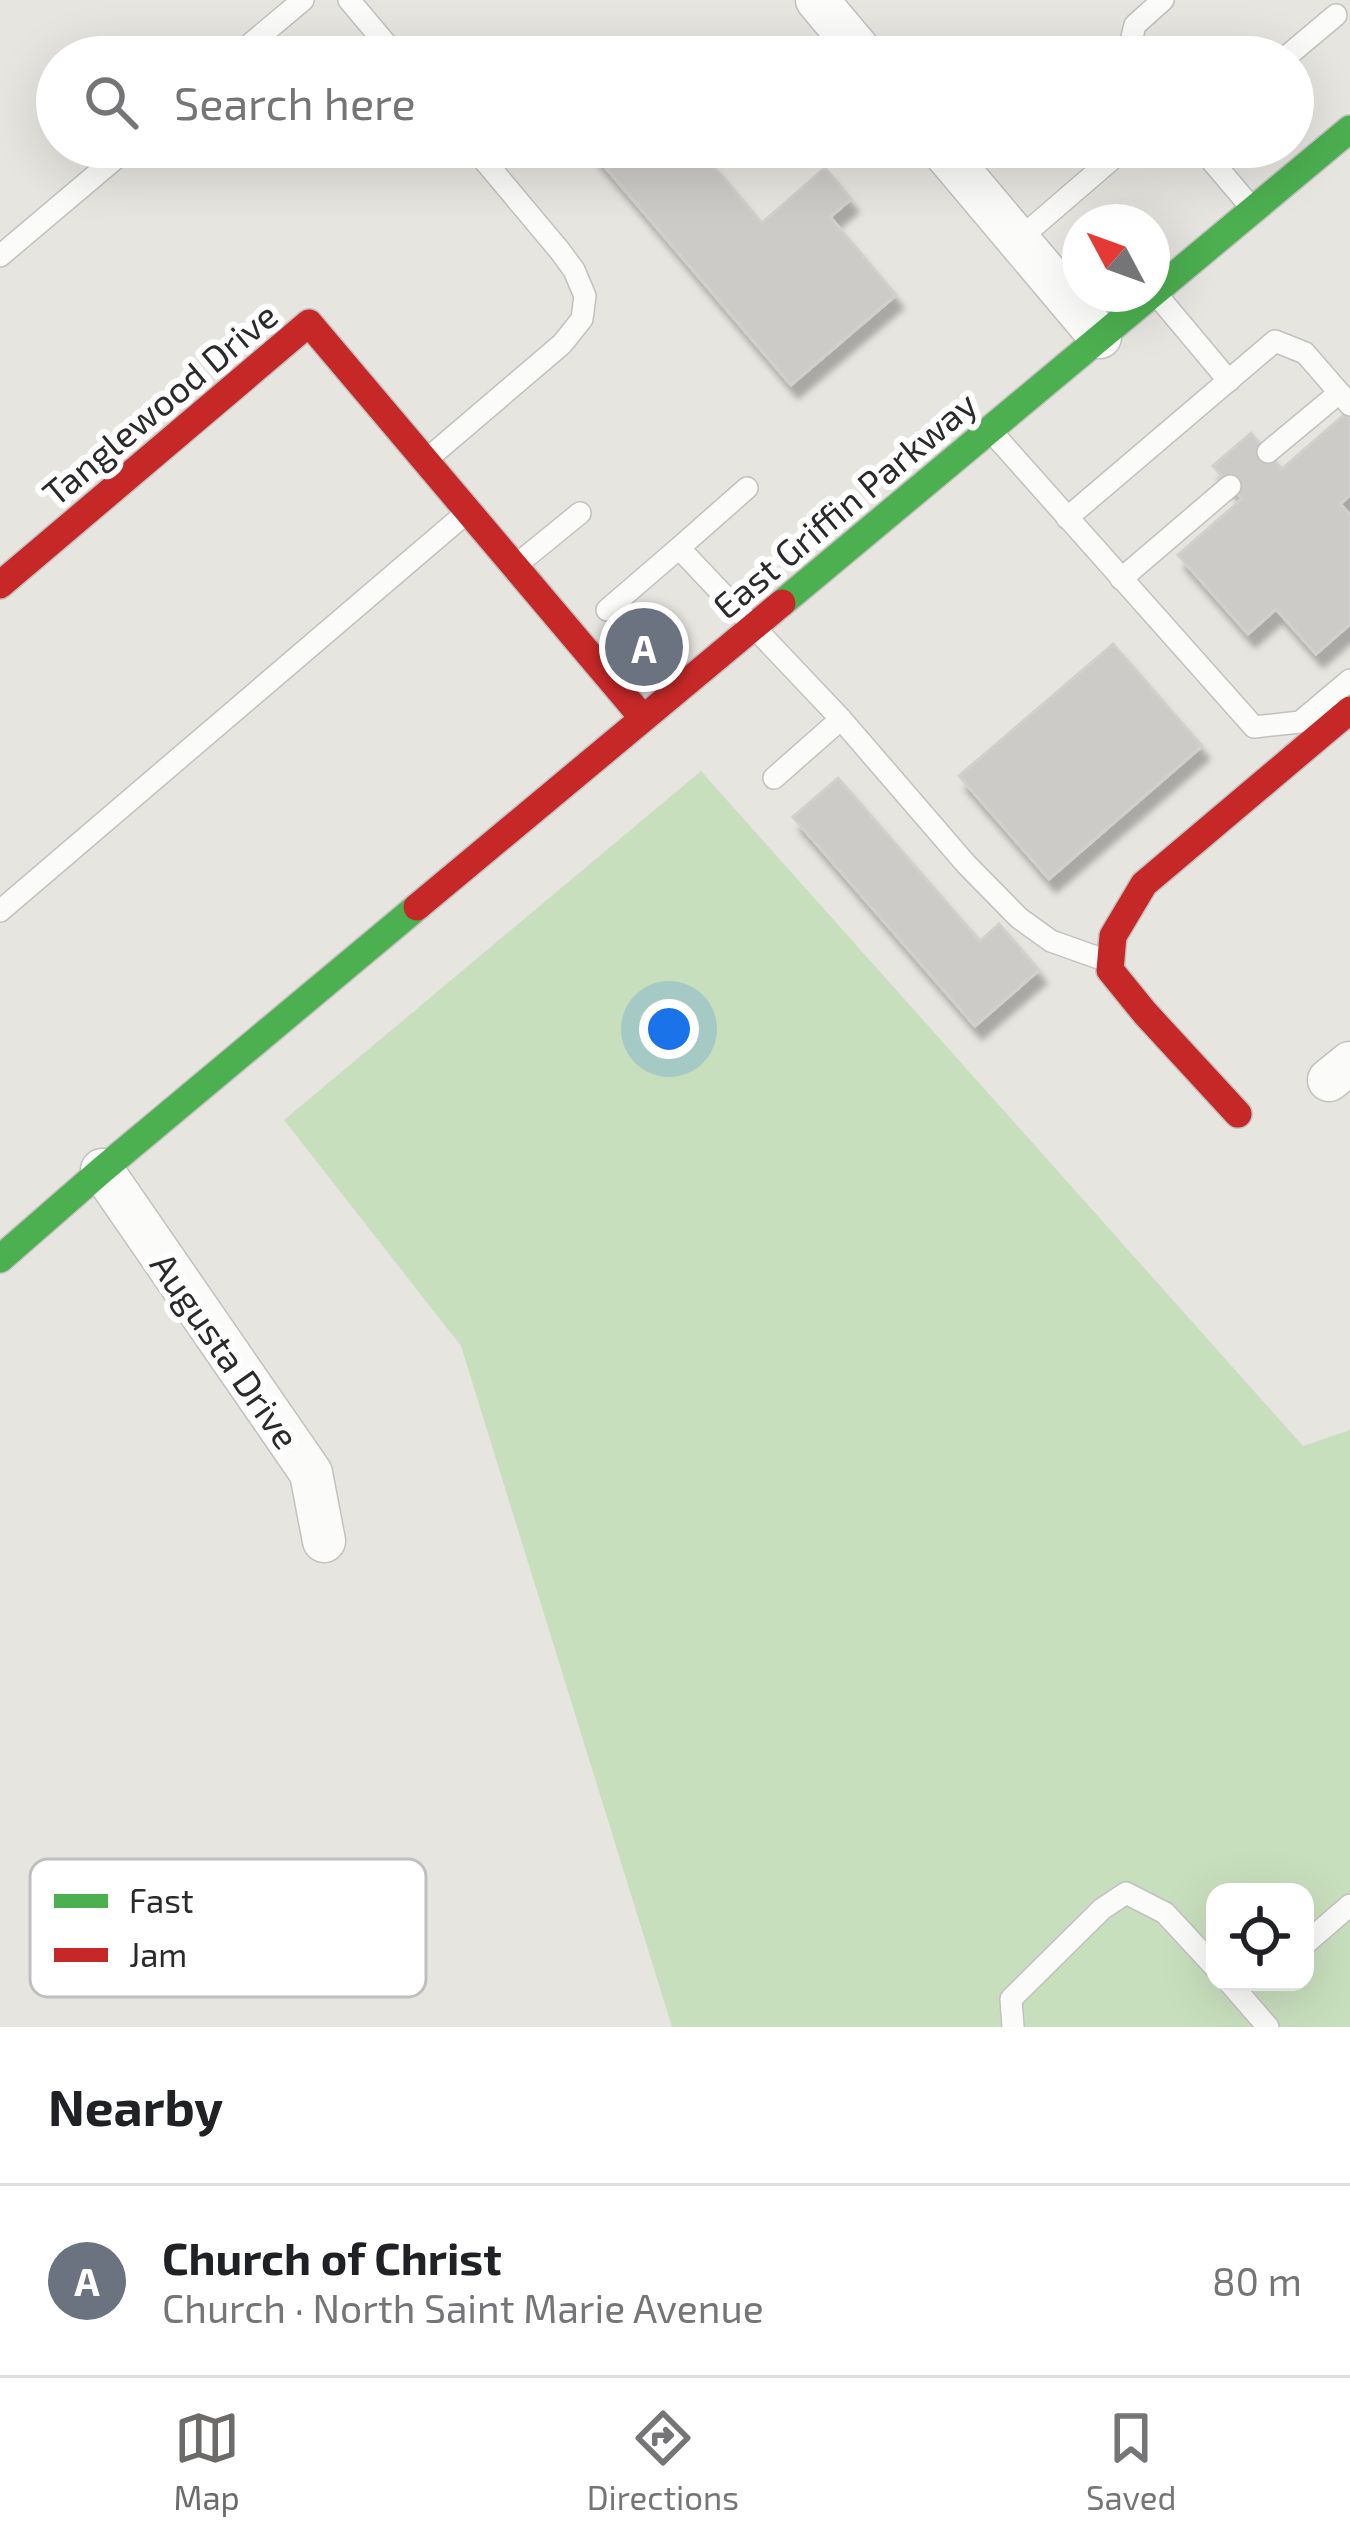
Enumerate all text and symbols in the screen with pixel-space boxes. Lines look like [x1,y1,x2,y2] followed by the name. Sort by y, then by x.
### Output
[36,36,1314,168] search box
[78,69,144,135] icon: search
[174,75,416,129] text: Search here
[1062,204,1170,312] north arrow
[33,292,285,514] street label: Tanglewood Drive
[704,381,984,627] street label: East Griffin Parkway
[605,602,683,692] pin: A
[639,999,699,1059] your location
[143,1244,309,1456] street label: Augusta Drive
[30,1859,426,1997] legend
[129,1880,193,1920] text: Fast
[1206,1883,1314,1991] map controls
[1206,1883,1314,1991] button: locate
[129,1934,187,1974] text: Jam
[48,2075,223,2136] text: Nearby
[162,2230,502,2284] text: Church of Christ
[74,2257,100,2304] text: A
[1212,2257,1302,2304] text: 80 m
[162,2284,764,2331] text: Church · North Saint Marie Avenue
[174,2405,240,2517] tab: Map
[587,2405,739,2517] tab: Directions
[1086,2405,1176,2517] tab: Saved

